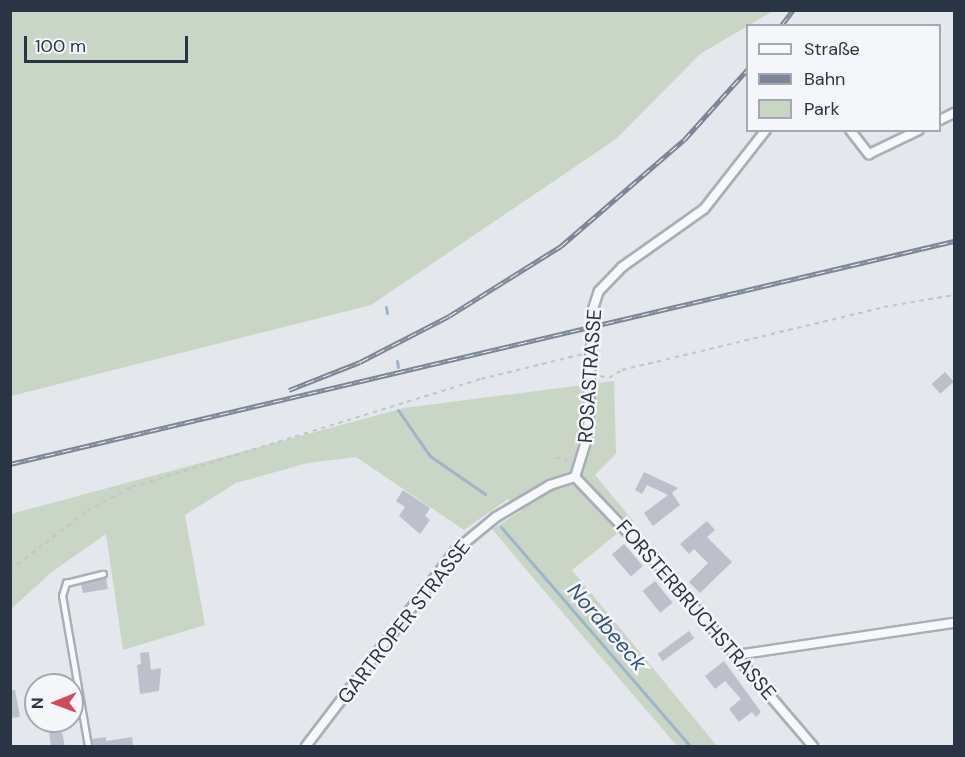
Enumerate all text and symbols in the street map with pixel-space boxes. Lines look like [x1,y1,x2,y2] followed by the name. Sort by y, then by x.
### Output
[27,24,190,62] scale bar
[746,24,941,132] legend
[35,34,86,58] text: 100 m
[804,37,860,61] text: Straße
[804,67,845,91] text: Bahn
[804,97,840,121] text: Park
[573,308,607,444] street label: ROSASTRASSE
[611,515,781,705] street label: FORSTERBRUCHSTRASSE
[333,535,475,709] street label: GARTROPER STRASSE
[562,578,652,676] water label: Nordbeeck
[24,673,84,733] north arrow
[27,697,48,709] text: N

